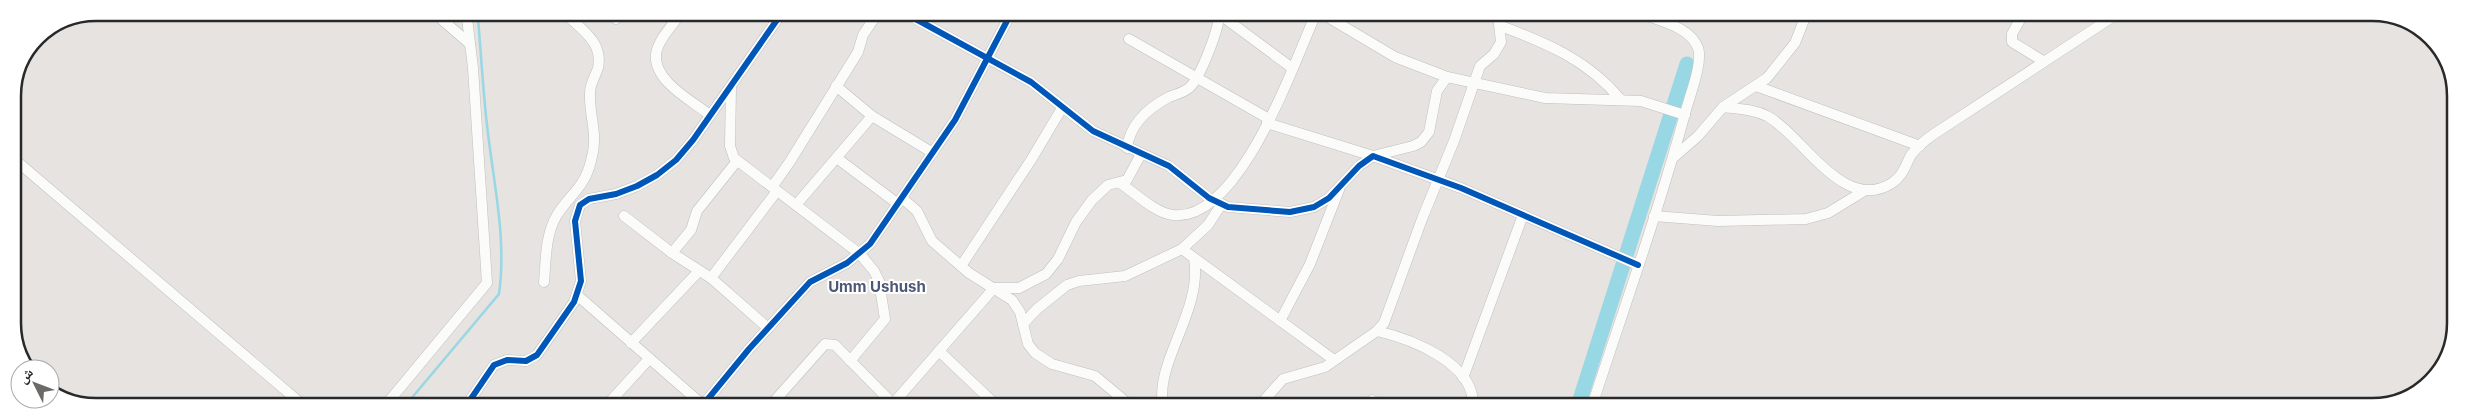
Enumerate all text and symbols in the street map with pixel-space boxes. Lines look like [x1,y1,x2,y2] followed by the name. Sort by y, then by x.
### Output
[828,277,926,296] district label: Umm Ushush
[10,359,60,409] north arrow
[14,364,37,387] text: ش

